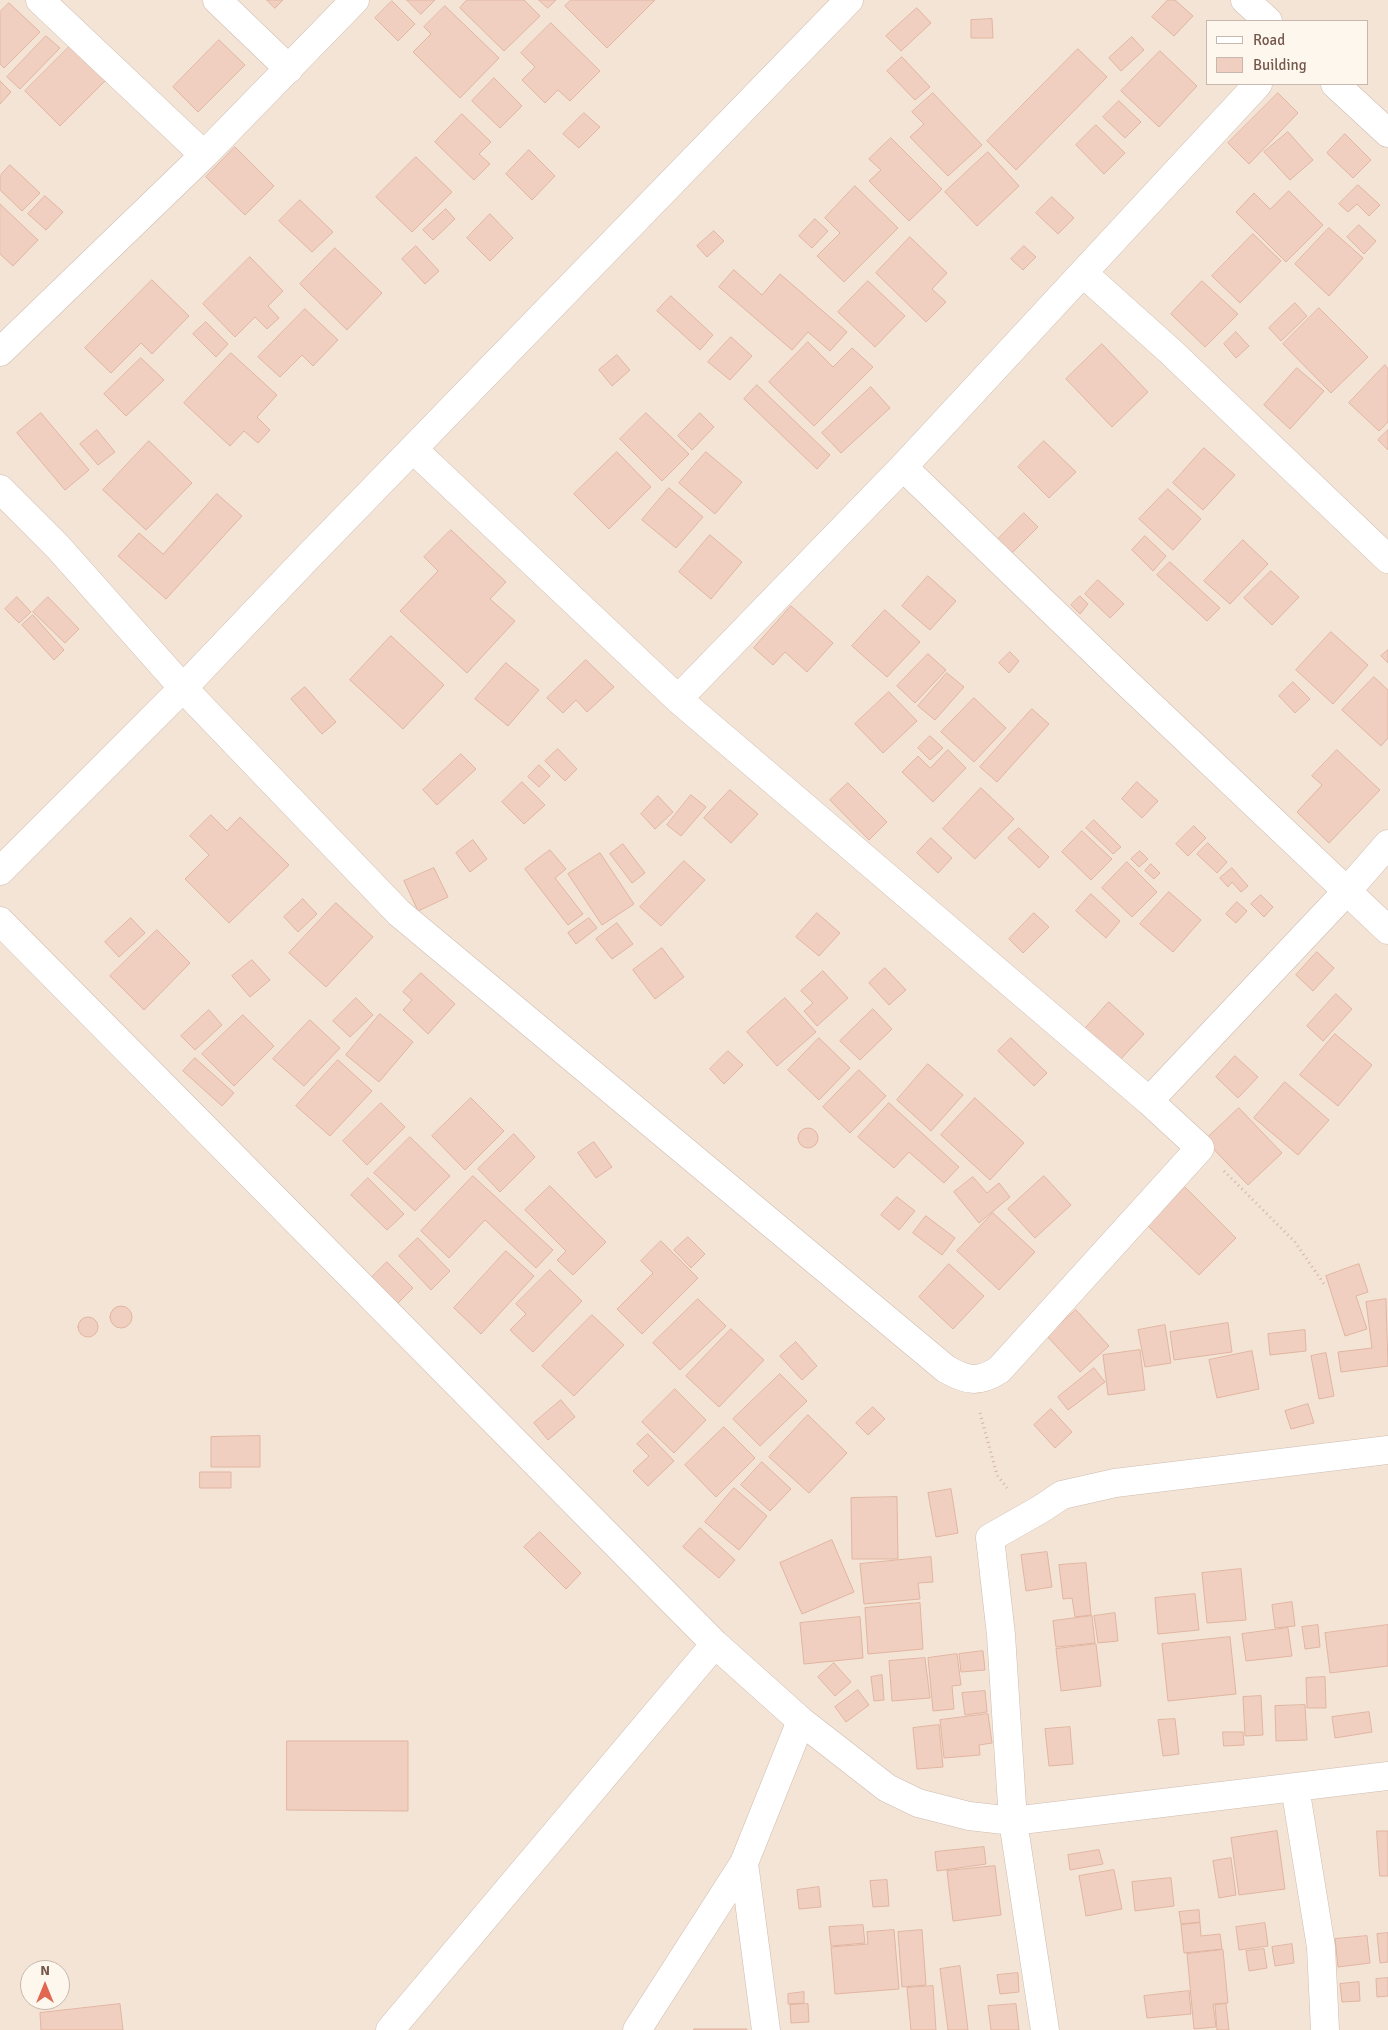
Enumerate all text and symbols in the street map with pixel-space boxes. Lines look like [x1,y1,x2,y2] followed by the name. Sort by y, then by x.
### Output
[1206,20,1368,85] legend
[1253,31,1285,49] text: Road
[1253,56,1307,74] text: Building
[20,1960,70,2010] north arrow
[40,1962,50,1979] text: N

